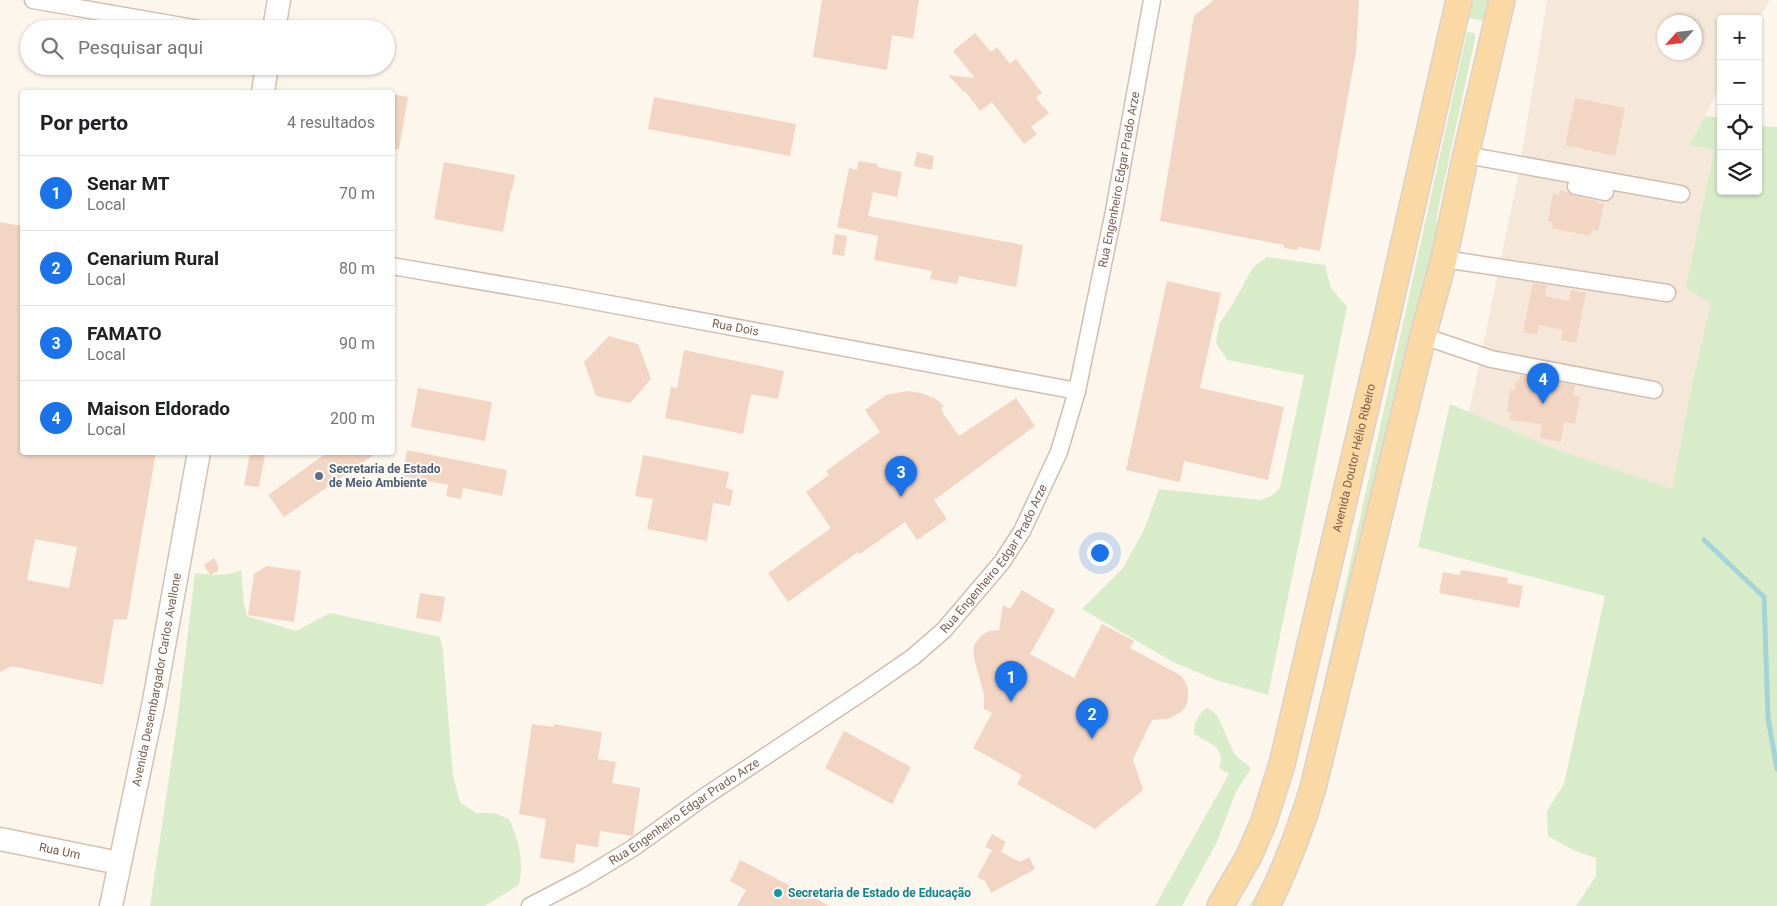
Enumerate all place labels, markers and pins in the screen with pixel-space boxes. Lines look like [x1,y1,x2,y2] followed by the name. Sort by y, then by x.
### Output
[1527,363,1559,404] pin: 4
[885,456,917,497] pin: 3
[329,462,441,490] place label: Secretaria de Estado de Meio Ambiente
[313,470,325,482] marker: Secretaria de Estado de Meio Ambiente
[995,661,1027,702] pin: 1
[1076,698,1108,739] pin: 2
[788,886,971,900] place label: Secretaria de Estado de Educação
[772,887,784,899] marker: Secretaria de Estado de Educação

